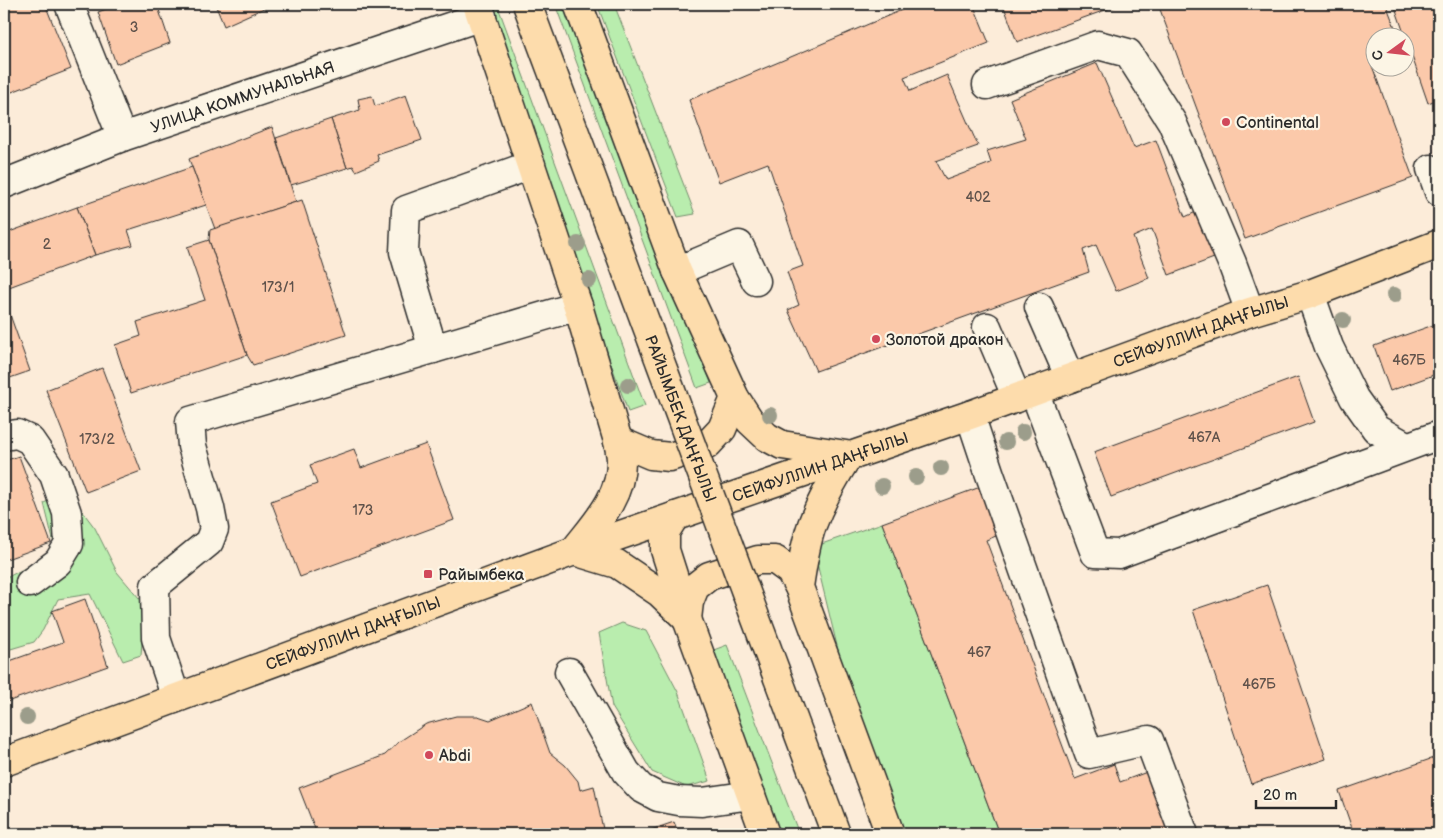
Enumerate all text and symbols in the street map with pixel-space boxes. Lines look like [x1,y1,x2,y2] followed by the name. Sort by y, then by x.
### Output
[130,19,138,36] house number: 3
[1366,28,1416,78] north arrow
[1368,48,1387,62] text: С
[148,58,337,138] street label: УЛИЦА КОММУНАЛЬНАЯ
[1236,114,1319,133] place label: Continental
[1220,116,1232,128] marker: Continental
[965,189,991,206] house number: 402
[43,236,52,253] house number: 2
[262,279,294,296] house number: 173/1
[1111,293,1291,373] street label: СЕЙФУЛЛИН ДАҢҒЫЛЫ
[886,331,1003,350] place label: Золотой дракон
[640,333,720,505] street label: РАЙЫМБЕК ДАҢҒЫЛЫ
[870,333,882,345] marker: Золотой дракон
[1392,352,1426,369] house number: 467Б
[730,429,911,507] street label: СЕЙФУЛЛИН ДАҢҒЫЛЫ
[1188,429,1221,446] house number: 467А
[79,431,115,448] house number: 173/2
[353,502,373,519] house number: 173
[438,566,525,585] place label: Райымбека
[422,568,434,580] marker: Райымбека
[263,593,443,675] street label: СЕЙФУЛЛИН ДАҢҒЫЛЫ
[967,644,991,661] house number: 467
[1242,676,1276,693] house number: 467Б
[439,747,471,766] place label: Abdi
[423,749,435,761] marker: Abdi
[1256,778,1336,810] scale bar
[1263,786,1297,805] text: 20 m

